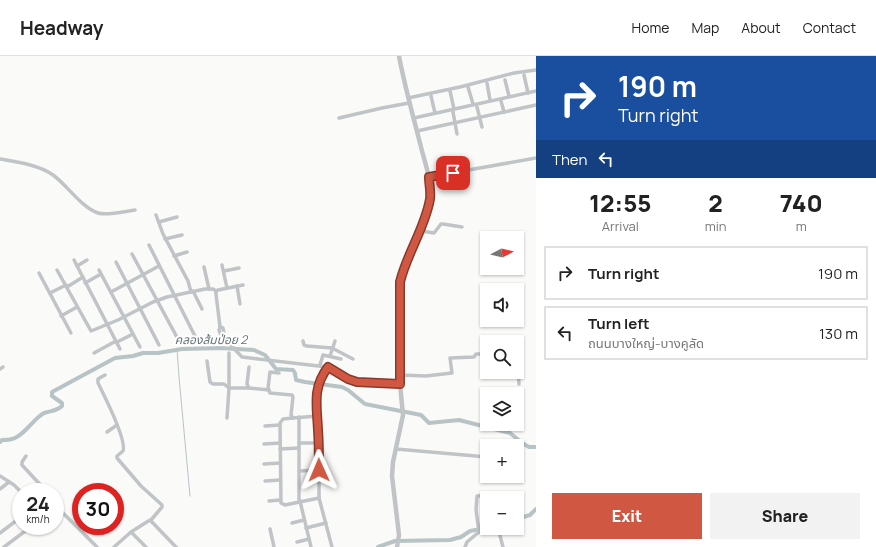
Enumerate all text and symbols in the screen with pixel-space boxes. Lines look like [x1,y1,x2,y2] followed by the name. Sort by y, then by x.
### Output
[20,15,103,41] text: Headway
[632,18,669,37] text: Home
[691,18,719,37] text: Map
[741,18,781,37] text: About
[803,18,856,37] text: Contact
[618,67,697,105] text: 190 m
[552,72,604,124] icon: right
[618,103,699,127] text: Turn right
[595,148,617,170] icon: left
[552,149,587,170] text: Then
[436,156,470,190] pin
[442,162,464,184] icon: arrive
[589,186,651,219] text: 12:55
[708,186,723,219] text: 2
[780,186,823,219] text: 740
[602,217,639,235] text: Arrival
[705,217,726,235] text: min
[796,217,807,235] text: m
[480,231,524,275] north arrow
[480,231,524,535] map controls
[554,262,576,284] icon: right
[588,263,659,284] text: Turn right
[818,263,858,284] text: 190 m
[480,283,524,327] button: sound
[588,313,650,334] text: Turn left
[554,322,576,344] icon: left
[819,323,858,344] text: 130 m
[175,331,248,348] water label: คลองส้มป่อย 2
[588,334,704,352] text: ถนนบางใหญ่-บางคูลัด
[480,335,524,379] button: search
[480,387,524,431] button: layers
[480,439,524,483] button: +
[298,449,340,491] position arrow
[72,483,124,535] speed limit sign: 30
[26,490,50,517] text: 24
[480,491,524,535] button: −
[552,493,702,539] button: Exit
[710,493,860,539] button: Share
[26,512,50,526] text: km/h

